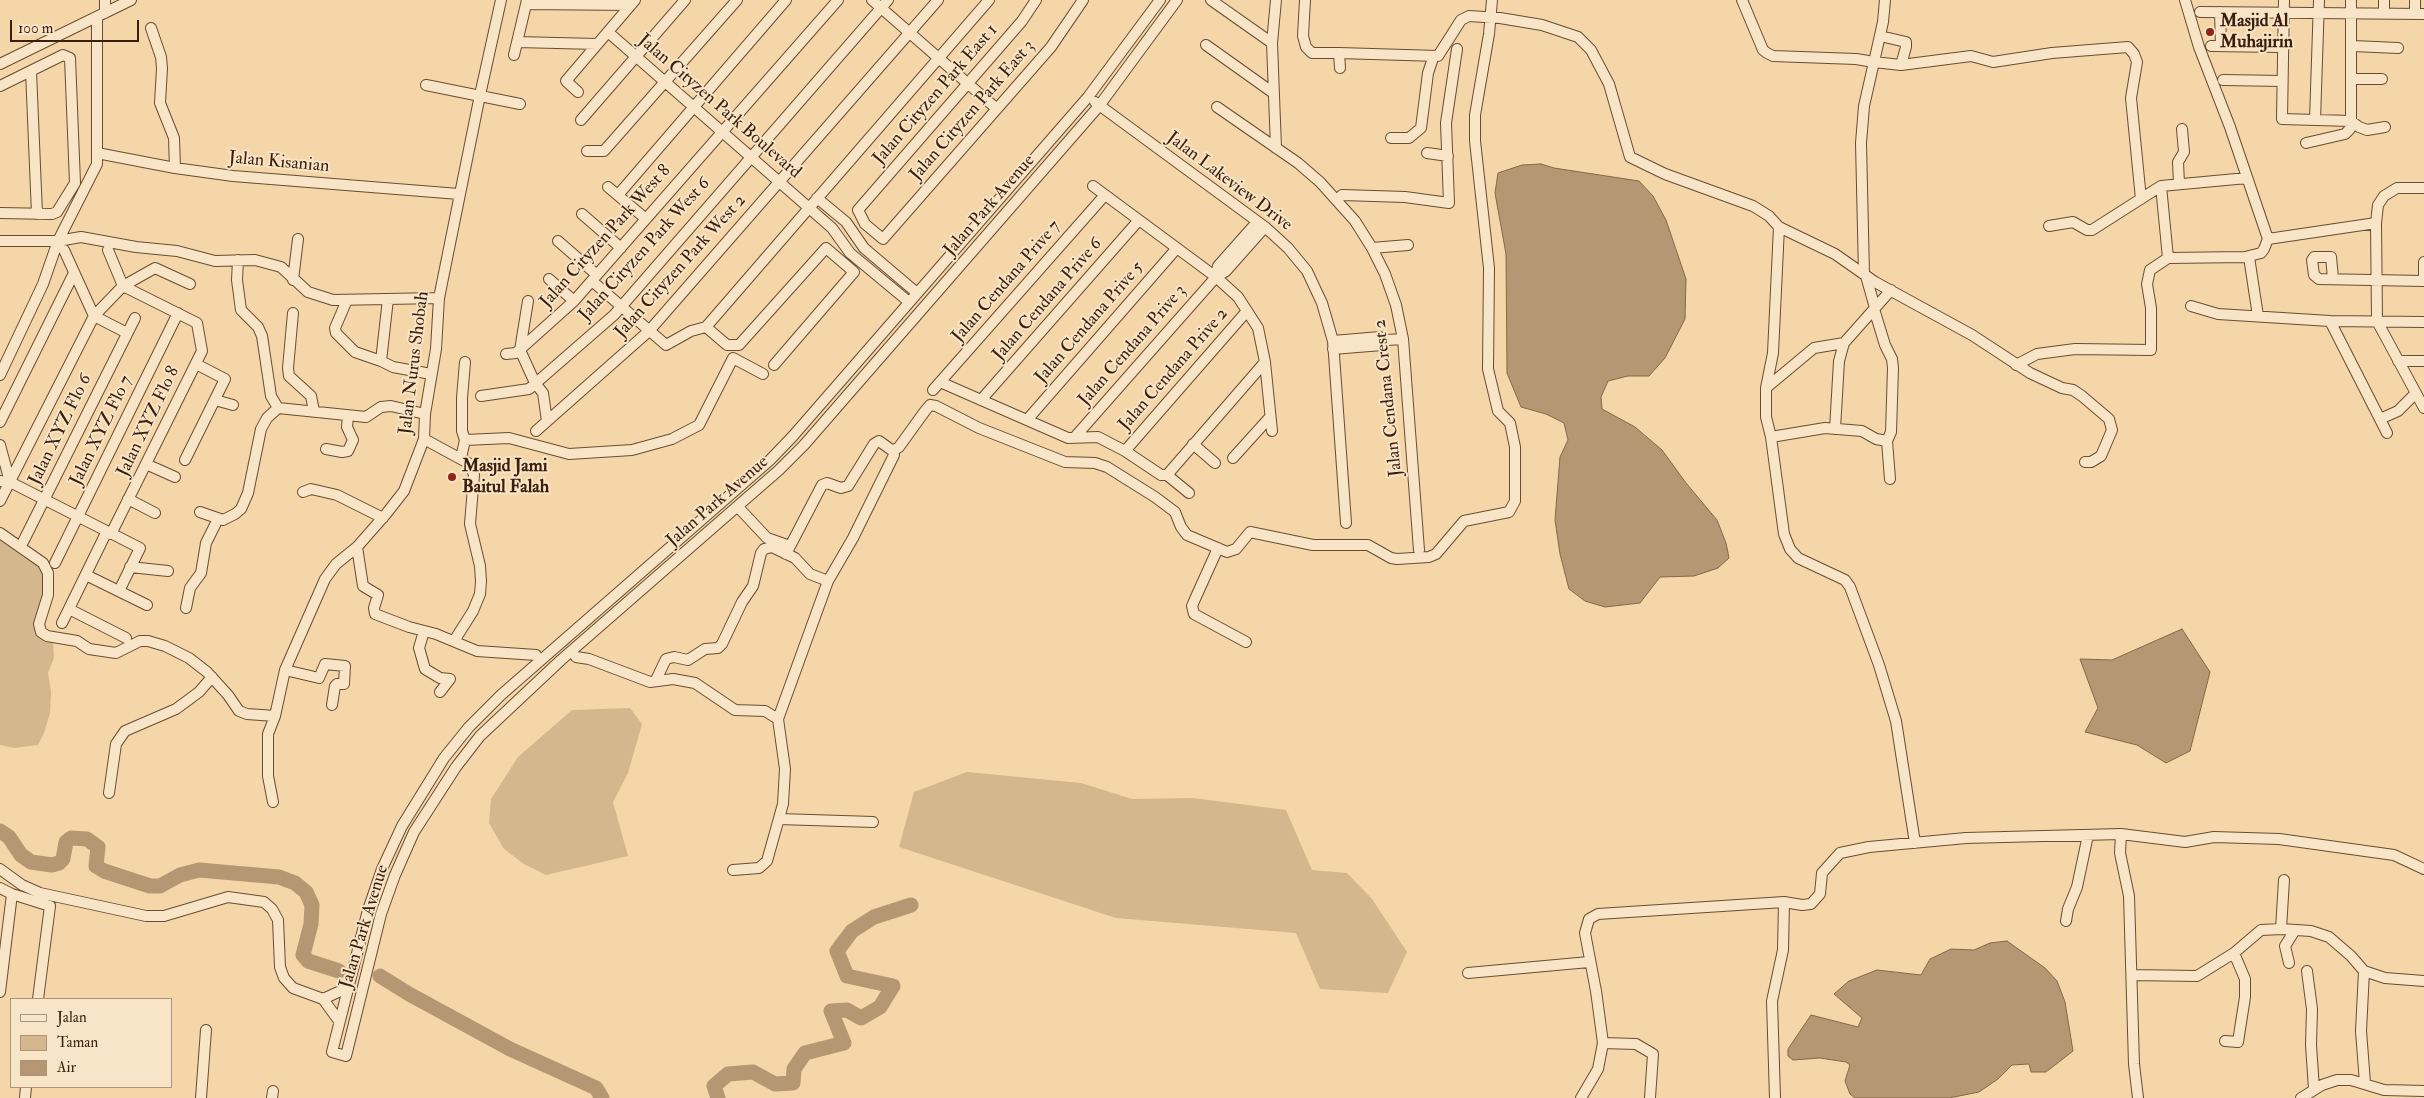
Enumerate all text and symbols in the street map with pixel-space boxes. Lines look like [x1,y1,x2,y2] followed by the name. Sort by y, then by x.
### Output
[12,10,141,42] scale bar
[2220,11,2293,54] place label: Masjid Al Muhajirin
[18,19,53,38] text: 100 m
[869,20,1003,170] street label: Jalan Cityzen Park East 1
[2204,26,2216,38] marker: Masjid Al Muhajirin
[633,30,805,184] street label: Jalan Cityzen Park Boulevard
[906,36,1040,186] street label: Jalan Cityzen Park East 3
[1162,128,1296,236] street label: Jalan Lakeview Drive
[228,148,330,178] street label: Jalan Kisanian
[940,151,1040,261] street label: Jalan Park Avenue
[536,161,676,313] street label: Jalan Cityzen Park West 8
[575,174,715,326] street label: Jalan Cityzen Park West 6
[611,191,751,343] street label: Jalan Cityzen Park West 2
[948,216,1066,348] street label: Jalan Cendana Prive 7
[989,234,1107,366] street label: Jalan Cendana Prive 6
[1031,258,1149,388] street label: Jalan Cendana Prive 5
[1074,281,1192,411] street label: Jalan Cendana Prive 3
[395,290,435,436] street label: Jalan Nurus Shobah
[1115,304,1233,436] street label: Jalan Cendana Prive 2
[1370,318,1408,478] street label: Jalan Cendana Crest 2
[113,363,185,481] street label: Jalan XYZ Flo 8
[25,371,97,489] street label: Jalan XYZ Flo 6
[66,372,138,490] street label: Jalan XYZ Flo 7
[663,452,773,552] street label: Jalan Park Avenue
[462,456,549,498] place label: Masjid Jami Baitul Falah
[446,471,458,483] marker: Masjid Jami Baitul Falah
[336,863,394,991] street label: Jalan Park Avenue
[10,998,172,1088] legend
[57,1008,87,1027] text: Jalan
[57,1033,98,1052] text: Taman
[57,1058,76,1077] text: Air

